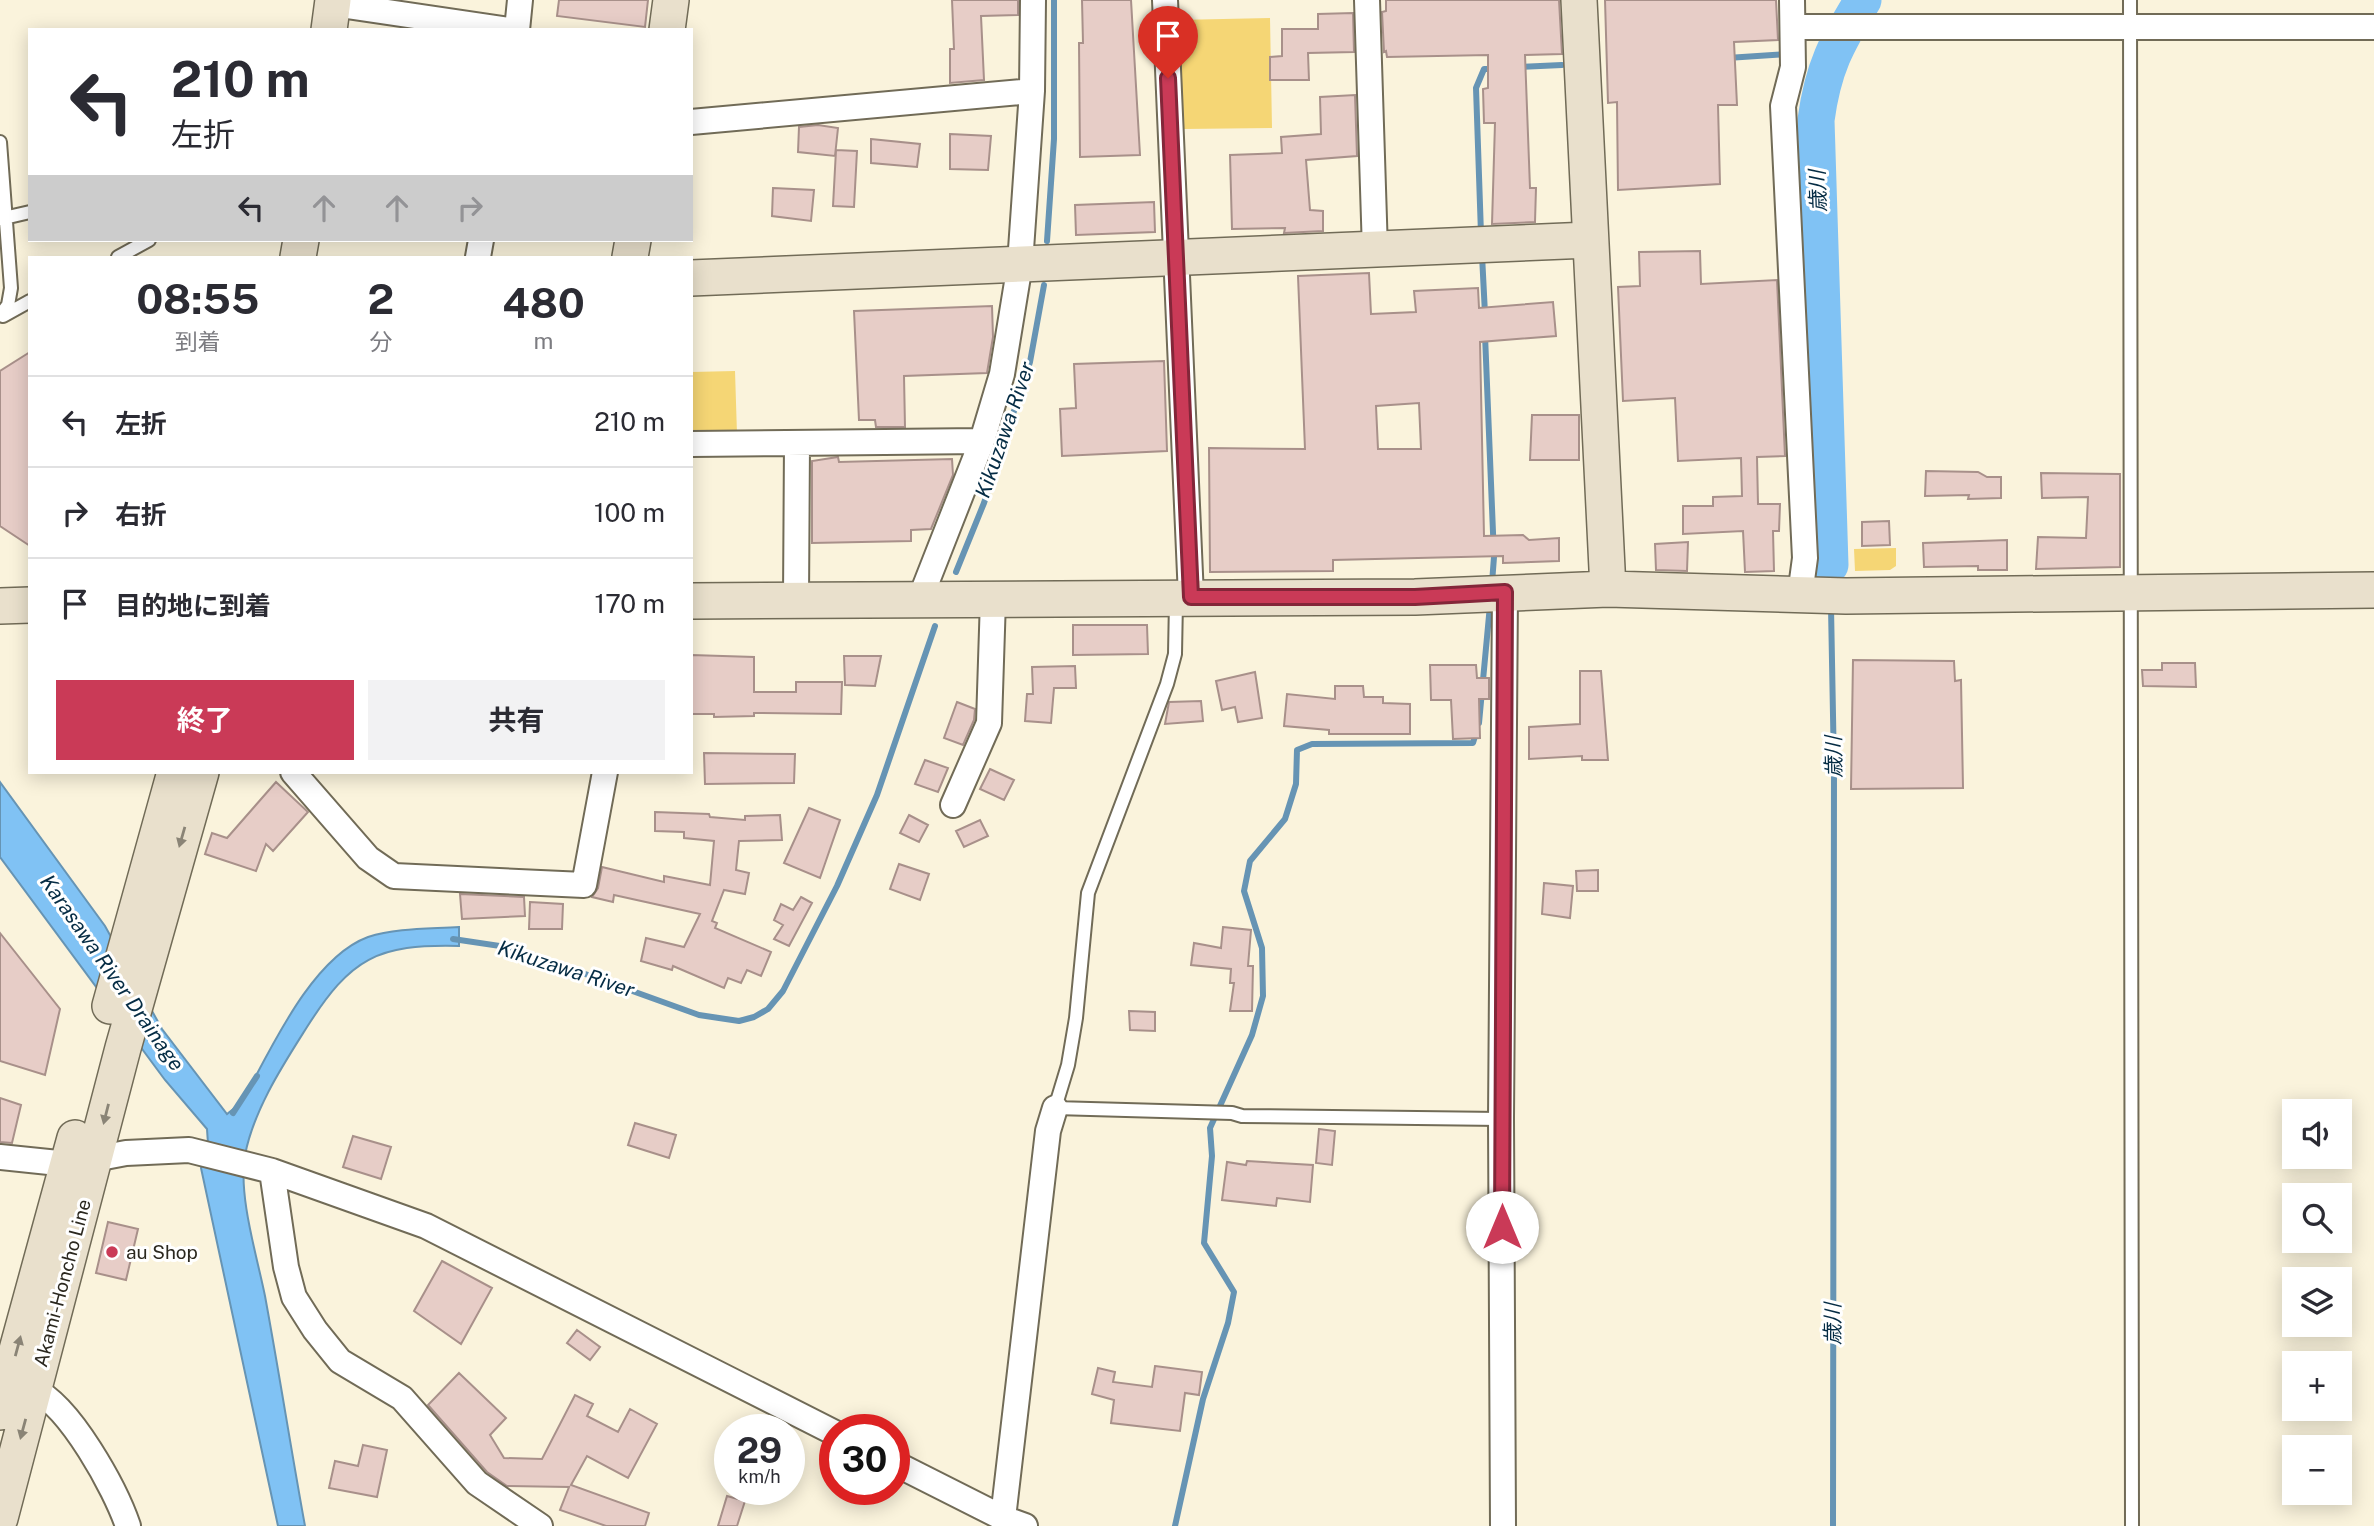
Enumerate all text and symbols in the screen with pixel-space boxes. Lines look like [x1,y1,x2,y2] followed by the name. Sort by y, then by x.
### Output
[1138,6,1198,78] pin
[1149,17,1187,55] icon: arrive
[171,50,310,108] text: 210 m
[56,56,147,147] icon: left
[171,116,235,153] text: 左折
[1804,168,1831,212] water label: 歳川
[232,189,270,227] icon: left
[305,189,343,227] icon: ahead
[378,189,416,227] icon: ahead
[451,189,489,227] icon: right
[136,274,259,323] text: 08:55
[367,274,394,323] text: 2
[502,278,585,327] text: 480
[534,327,553,354] text: m
[175,328,221,355] text: 到着
[369,328,392,355] text: 分
[970,358,1040,501] water label: Kikuzawa River
[56,403,94,441] icon: left
[594,406,665,437] text: 210 m
[115,408,167,439] text: 左折
[56,494,94,532] icon: right
[594,497,665,528] text: 100 m
[115,499,167,530] text: 右折
[56,585,94,623] icon: arrive
[595,588,665,619] text: 170 m
[115,590,271,621] text: 目的地に到着
[56,680,354,760] button: 終了
[368,680,665,760] button: 共有
[1821,734,1846,778] water label: 歳川
[177,827,187,848] one-way arrow
[35,870,190,1076] water label: Karasawa River Drainage
[495,935,639,1003] water label: Kikuzawa River
[2282,1099,2352,1505] map controls
[2282,1099,2352,1169] button: sound
[100,1103,111,1125] one-way arrow
[2282,1183,2352,1253] button: search
[1465,1190,1539,1264] position arrow
[29,1197,95,1369] street label: Akami-Honcho Line
[126,1241,198,1263] place label: au Shop
[104,1244,120,1260] marker: au Shop
[2282,1267,2352,1337] button: layers
[1820,1301,1845,1345] water label: 歳川
[13,1335,24,1357] one-way arrow
[2282,1351,2352,1421] button: +
[819,1414,910,1505] speed limit sign: 30
[18,1419,28,1440] one-way arrow
[737,1430,782,1471] text: 29
[2282,1435,2352,1505] button: −
[738,1466,781,1487] text: km/h

